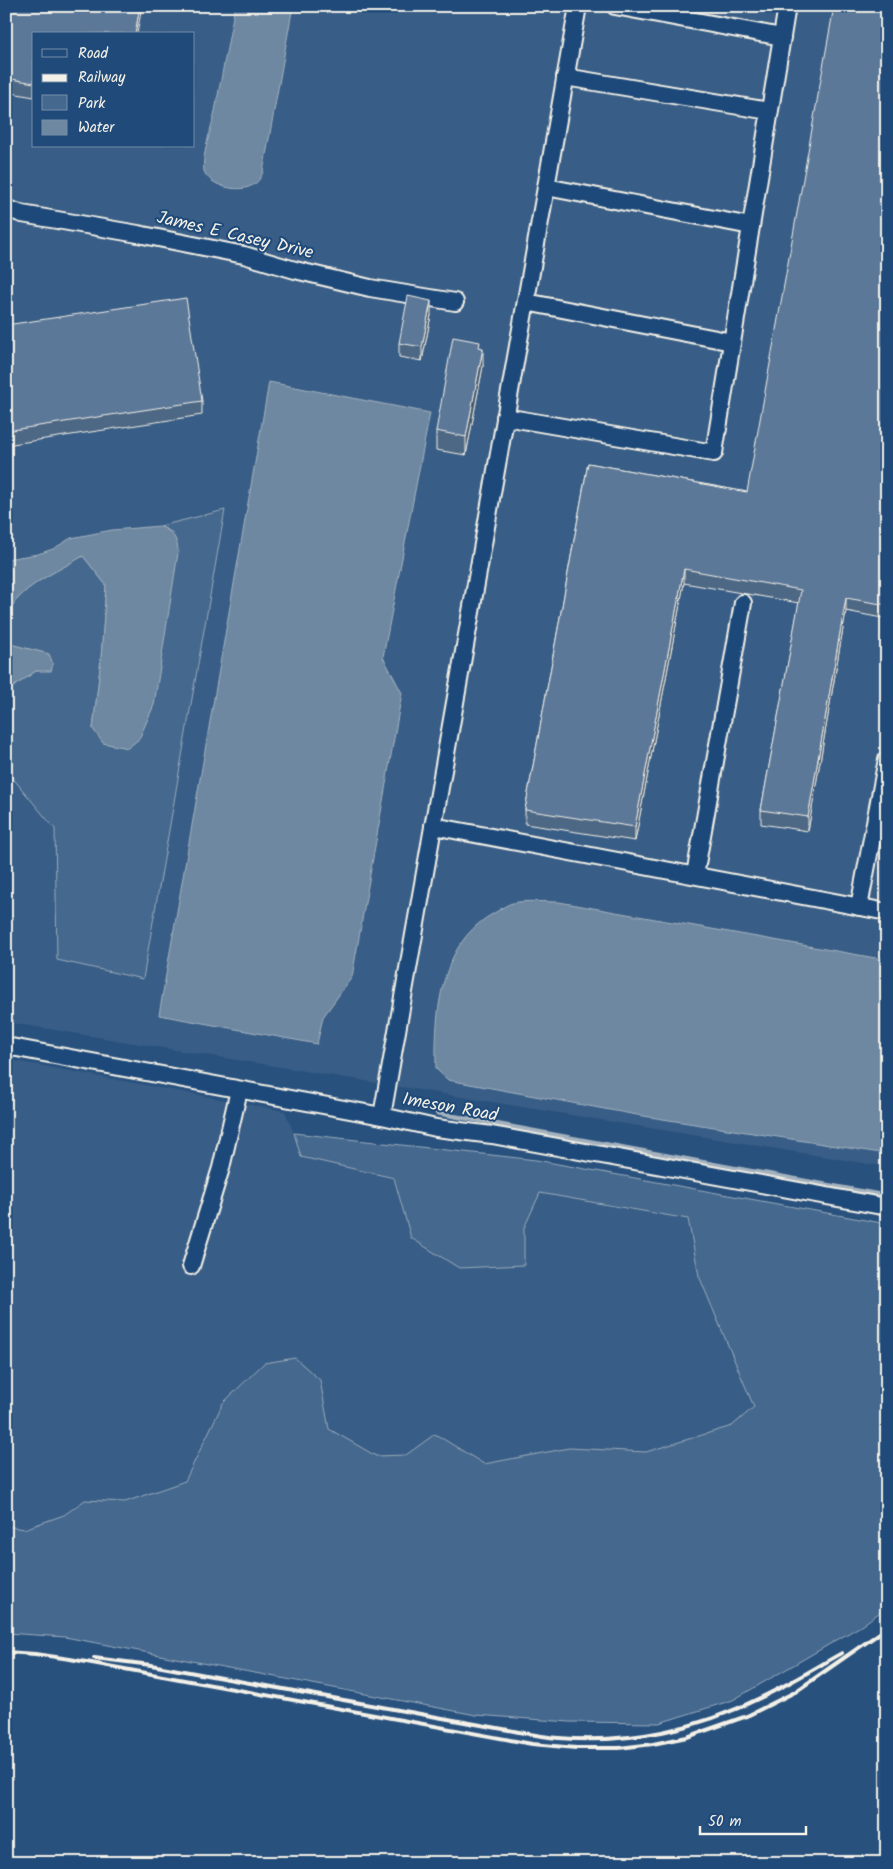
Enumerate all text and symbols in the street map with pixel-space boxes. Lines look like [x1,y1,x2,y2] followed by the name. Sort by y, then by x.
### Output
[32,32,195,148] legend
[78,42,109,66] text: Road
[78,66,126,90] text: Railway
[78,92,106,116] text: Park
[78,116,115,140] text: Water
[154,204,316,268] street label: James E Casey Drive
[400,1085,501,1131] street label: Imeson Road
[700,1804,807,1836] scale bar
[708,1810,742,1834] text: 50 m

